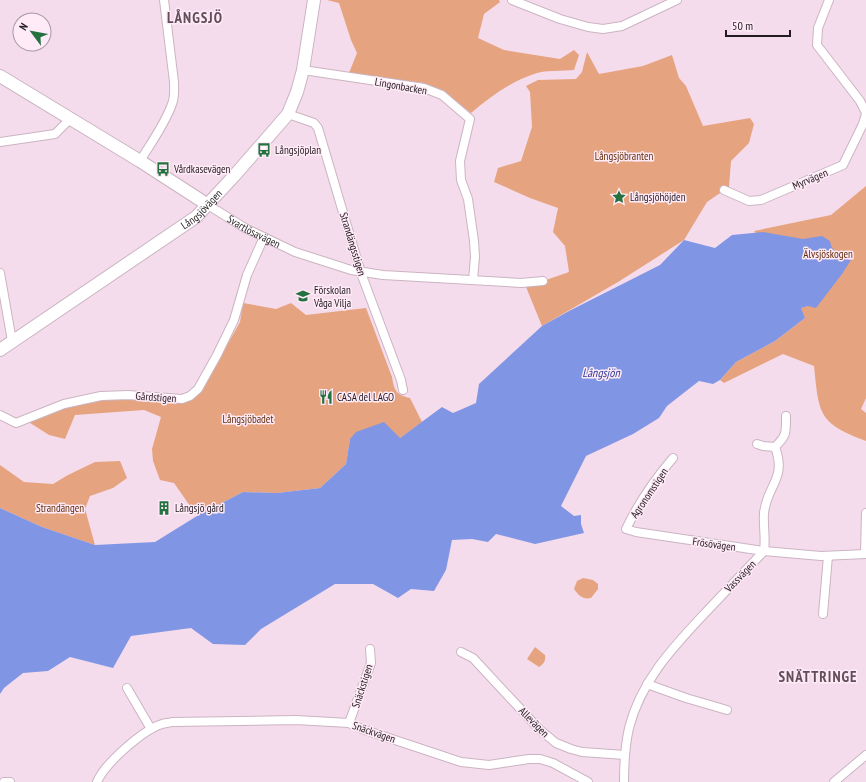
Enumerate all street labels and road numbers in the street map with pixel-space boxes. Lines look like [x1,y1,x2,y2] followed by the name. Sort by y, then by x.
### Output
[374,75,428,98] street label: Lingonbacken
[790,165,830,193] street label: Myrvägen
[178,186,225,232] street label: Långsjövägen
[337,211,369,278] street label: Strandängsstigen
[225,212,283,251] street label: Svartlösavägen
[135,389,177,405] street label: Gårdstigen
[627,465,671,521] street label: Agronomstigen
[692,534,737,554] street label: Frösövägen
[721,557,759,596] street label: Vassvägen
[348,662,376,710] street label: Snäckstigen
[516,704,552,740] street label: Allevägen
[350,718,398,746] street label: Snäckvägen

